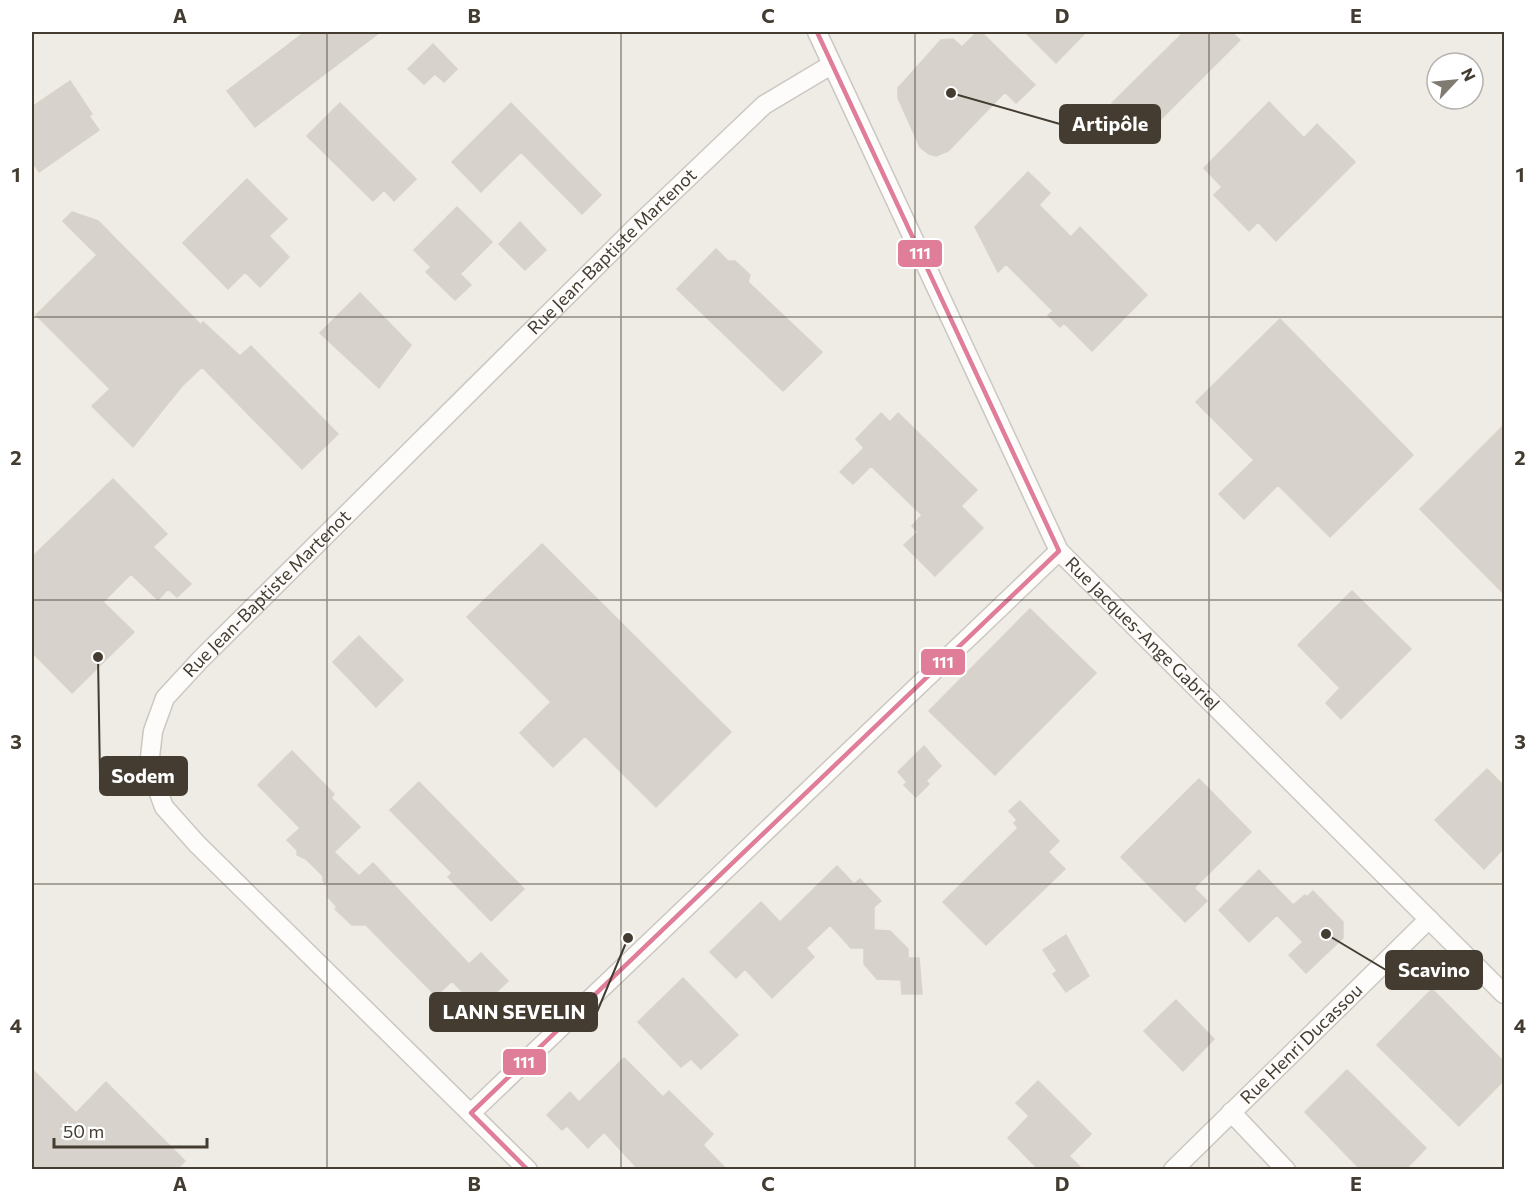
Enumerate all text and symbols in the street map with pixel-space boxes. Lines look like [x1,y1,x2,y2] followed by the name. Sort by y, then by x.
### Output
[173,3,187,27] text: A
[467,3,481,27] text: B
[761,3,775,27] text: C
[1055,3,1069,27] text: D
[1350,3,1362,27] text: E
[1425,51,1485,111] north arrow
[1458,65,1480,84] text: N
[1060,105,1160,143] callout: Artipôle
[1072,111,1148,135] text: Artipôle
[11,162,21,186] text: 1
[1515,162,1525,186] text: 1
[522,163,701,339] street label: Rue Jean-Baptiste Martenot
[897,239,943,268] line badge: 111
[909,243,931,262] text: 111
[10,445,22,469] text: 2
[1514,445,1526,469] text: 2
[178,505,355,681] street label: Rue Jean-Baptiste Martenot
[1061,552,1225,714] street label: Rue Jacques-Ange Gabriel
[920,648,966,676] line badge: 111
[932,652,954,671] text: 111
[10,729,22,753] text: 3
[1514,729,1526,753] text: 3
[100,757,187,795] callout: Sodem
[111,763,175,787] text: Sodem
[1386,951,1482,989] callout: Scavino
[1398,957,1470,981] text: Scavino
[1235,979,1367,1108] street label: Rue Henri Ducassou
[430,993,597,1031] callout: LANN SEVELIN
[443,999,585,1023] text: LANN SEVELIN
[10,1013,22,1037] text: 4
[1514,1013,1526,1037] text: 4
[502,1048,547,1076] line badge: 111
[513,1052,535,1071] text: 111
[54,1111,207,1149] scale bar
[63,1120,104,1142] text: 50 m
[173,1171,187,1195] text: A
[467,1171,481,1195] text: B
[761,1171,775,1195] text: C
[1055,1171,1069,1195] text: D
[1350,1171,1362,1195] text: E

